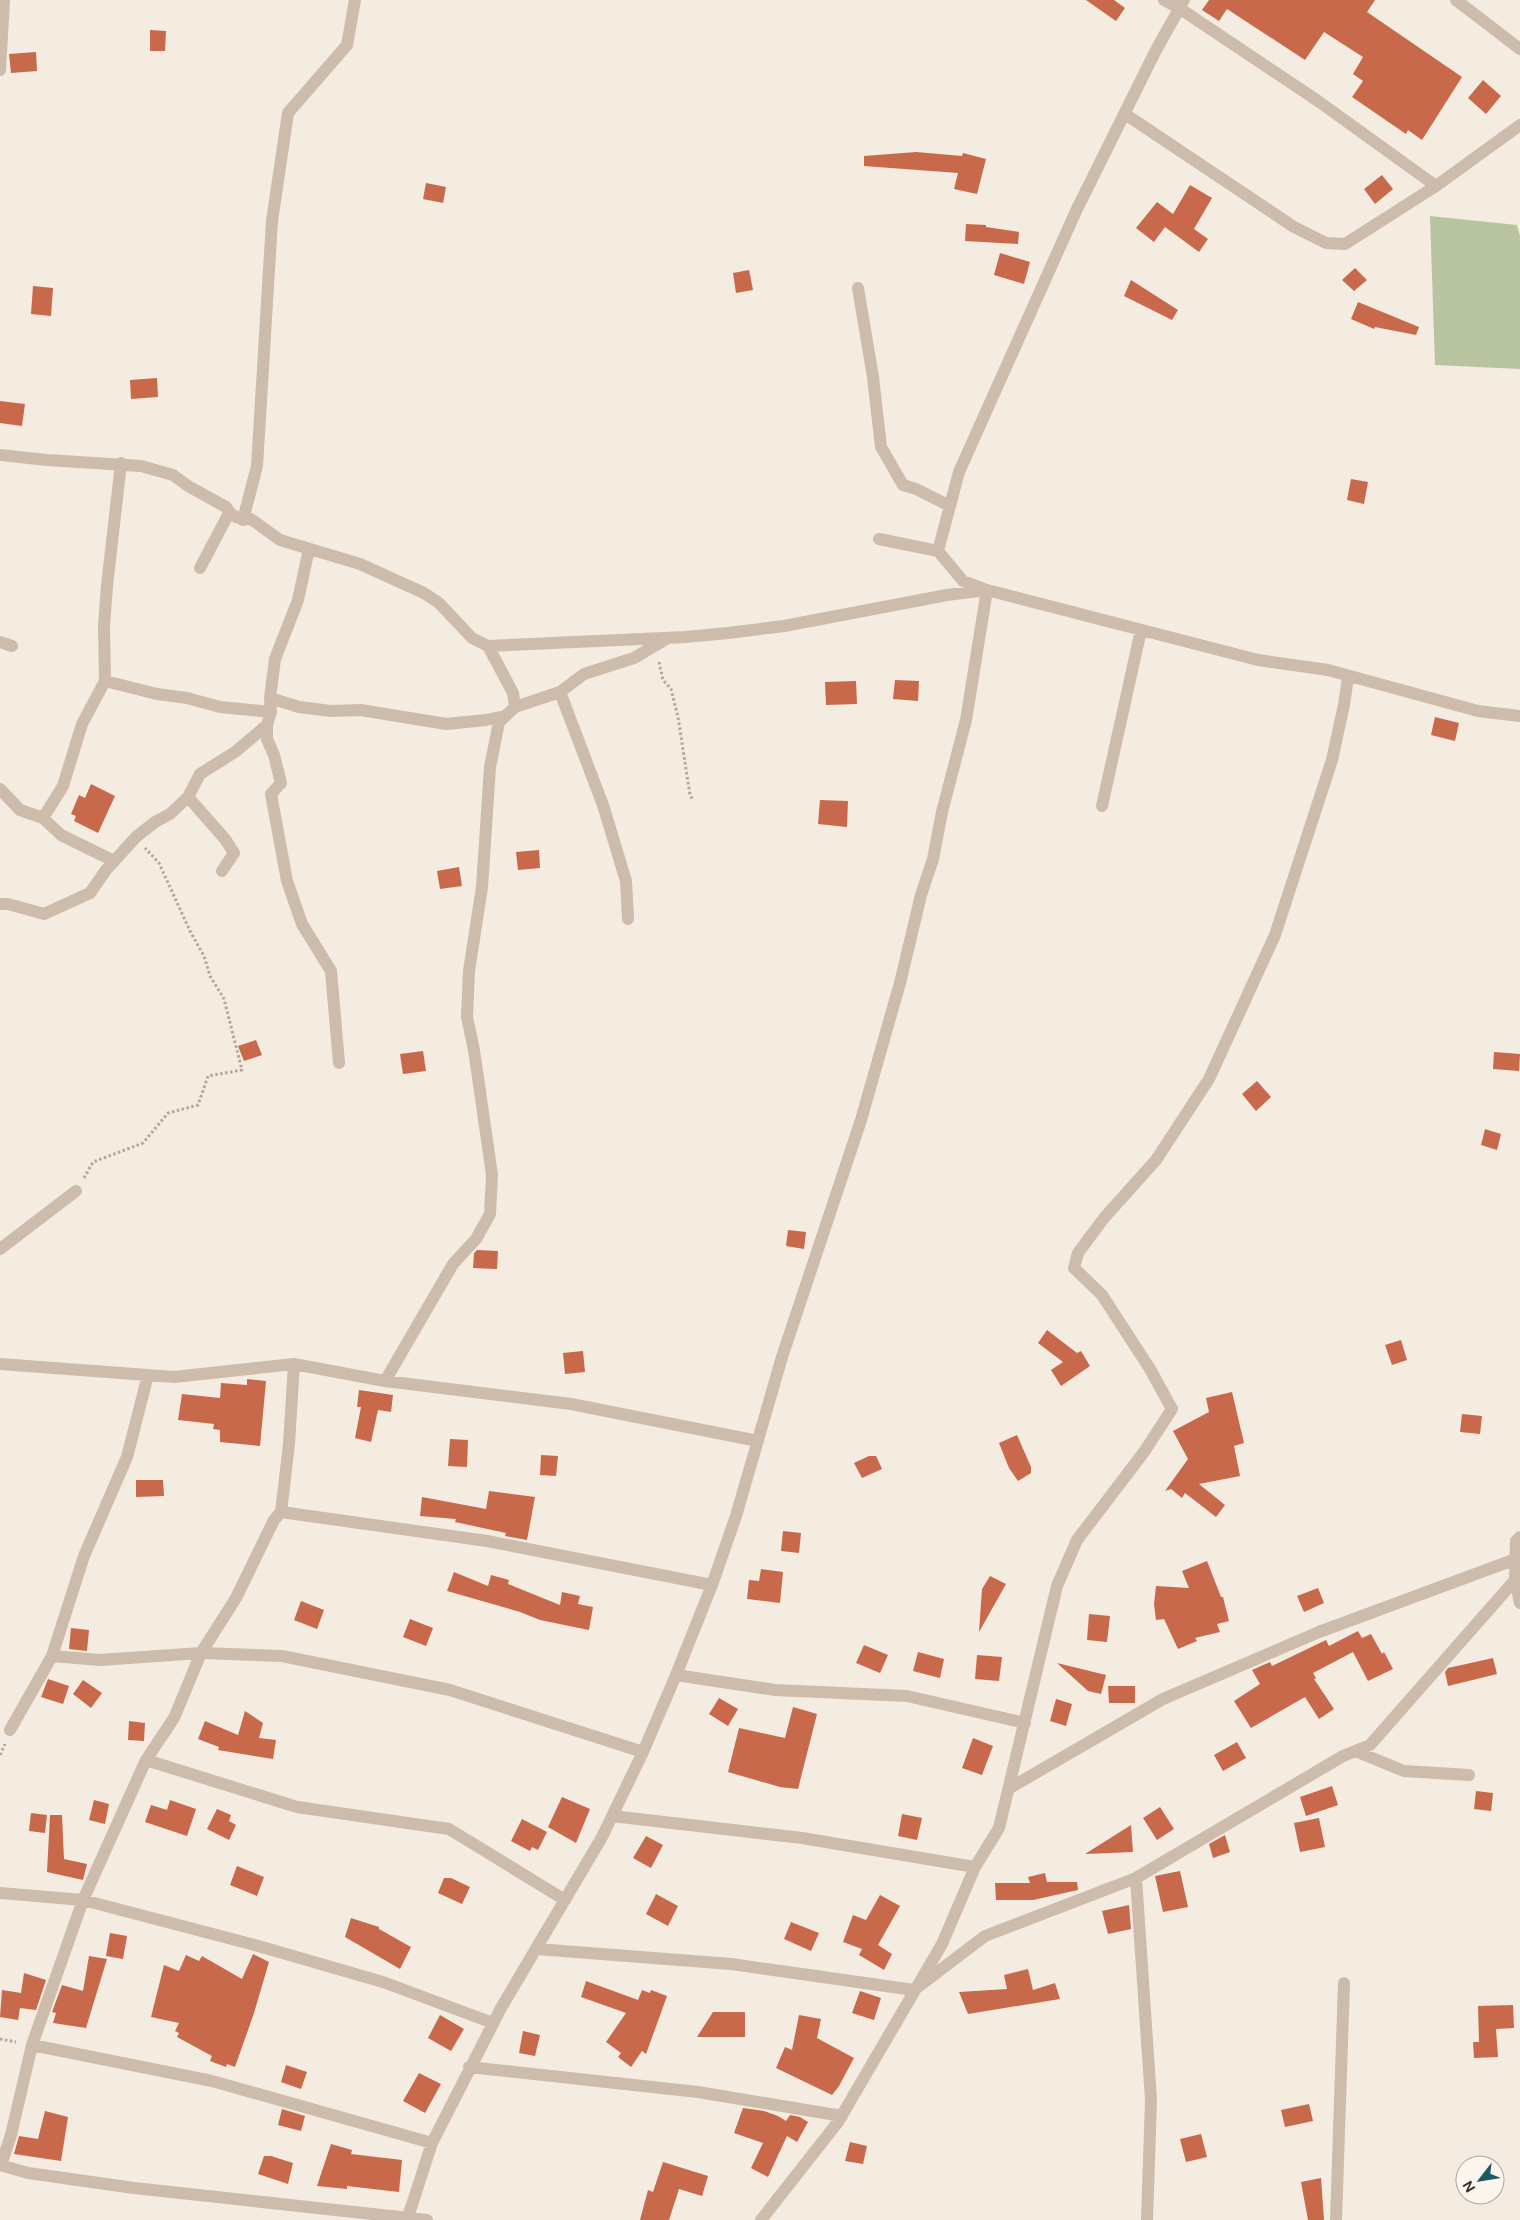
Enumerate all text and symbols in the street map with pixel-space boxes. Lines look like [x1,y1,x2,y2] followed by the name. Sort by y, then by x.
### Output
[1455,2155,1505,2205] north arrow
[1459,2178,1479,2196] text: N

